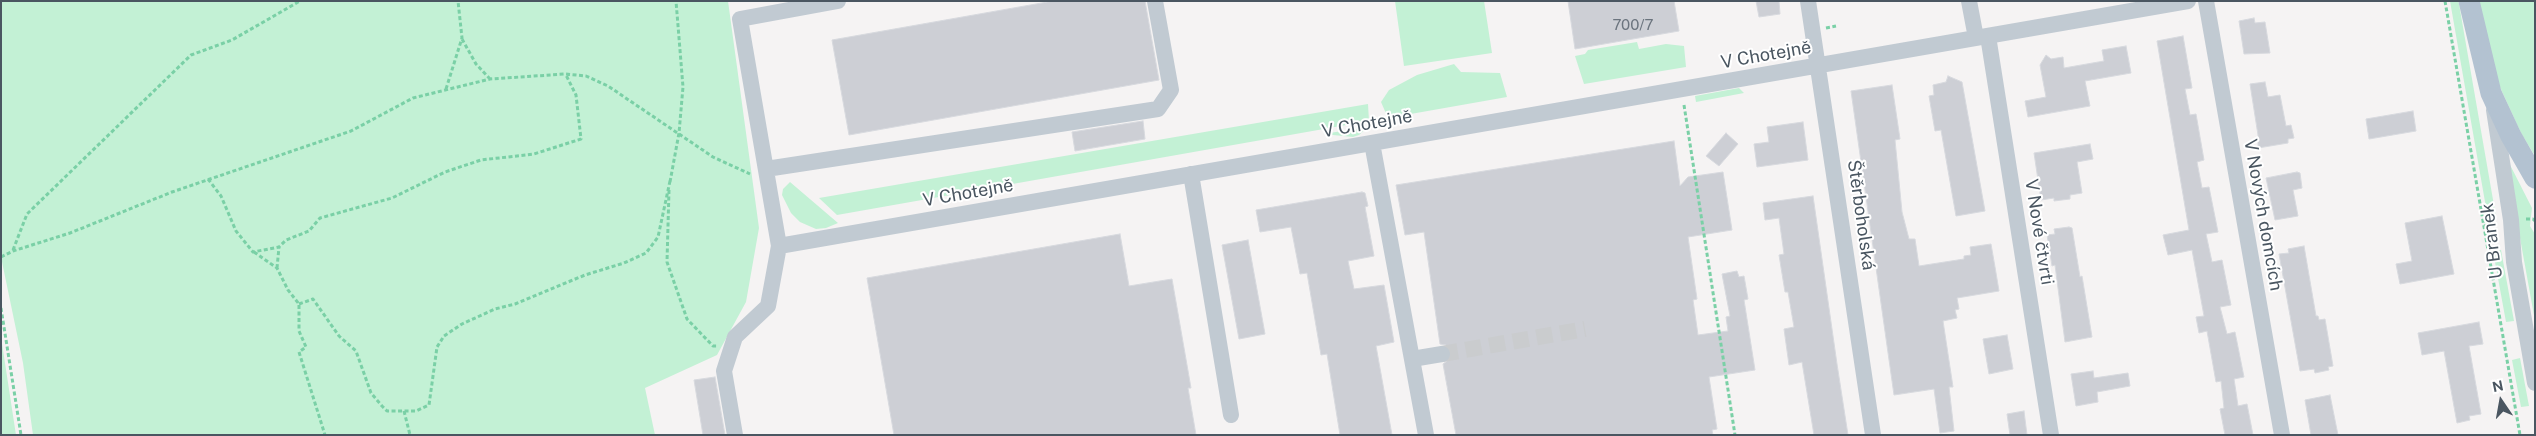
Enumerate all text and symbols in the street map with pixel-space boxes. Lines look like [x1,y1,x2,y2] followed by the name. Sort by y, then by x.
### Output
[1612,16,1654,34] house number: 700/7
[1719,36,1813,74] street label: V Chotejně
[1320,105,1414,143] street label: V Chotejně
[2239,137,2287,293] street label: V Nových domcích
[1843,158,1879,272] street label: Štěrboholská
[921,174,1015,212] street label: V Chotejně
[2020,177,2058,287] street label: V Nové čtvrti
[2477,202,2507,280] street label: U Branek
[2476,376,2526,426] north arrow
[2491,377,2505,395] text: N

